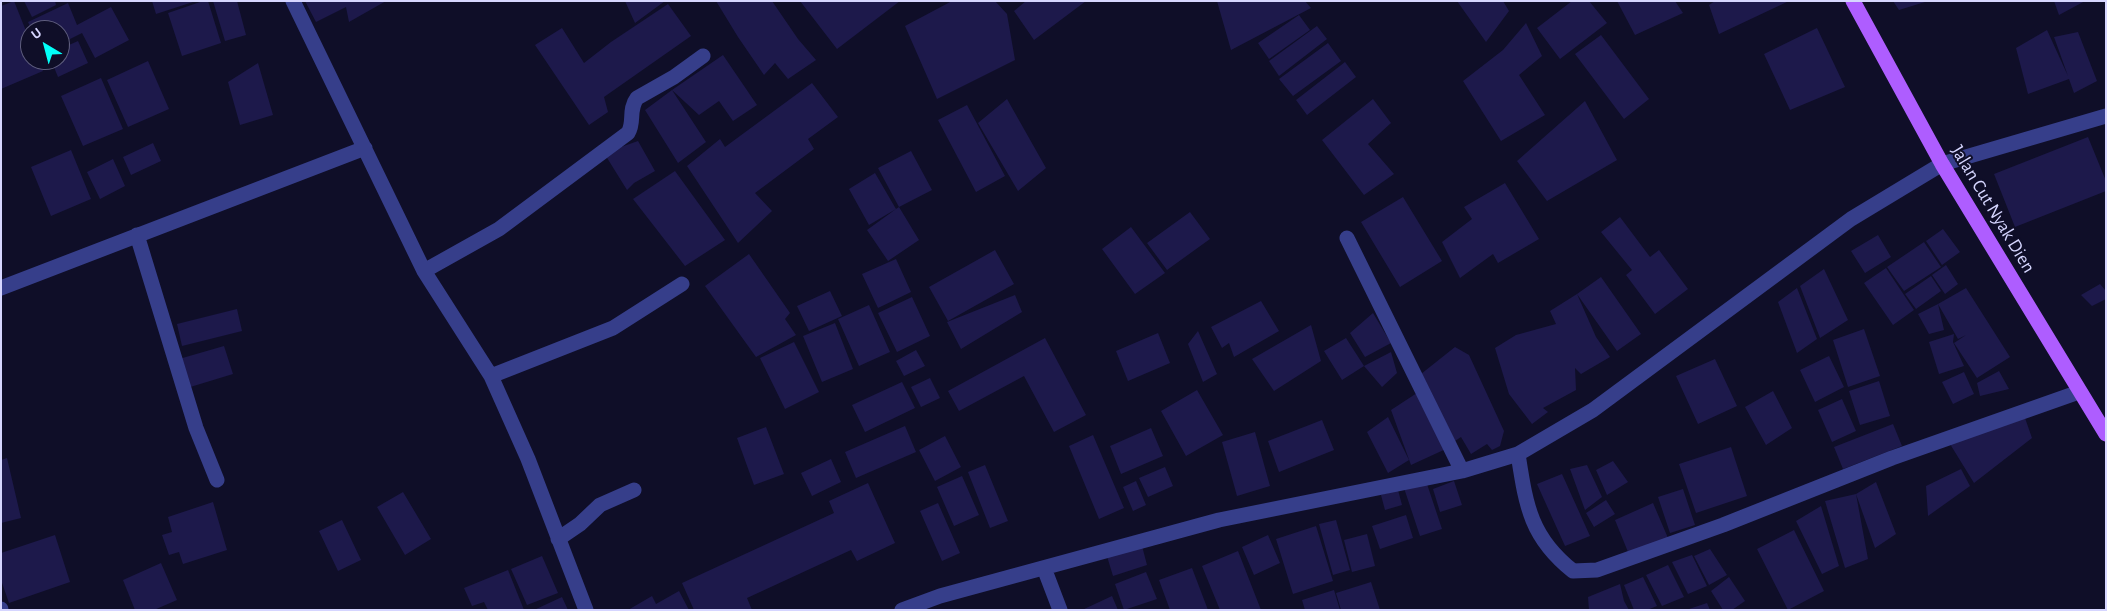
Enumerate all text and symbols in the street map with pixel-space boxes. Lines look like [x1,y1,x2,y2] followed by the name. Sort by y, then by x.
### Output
[20,20,70,70] north arrow
[29,26,44,42] text: U
[1946,141,2040,277] street label: Jalan Cut Nyak Dien

